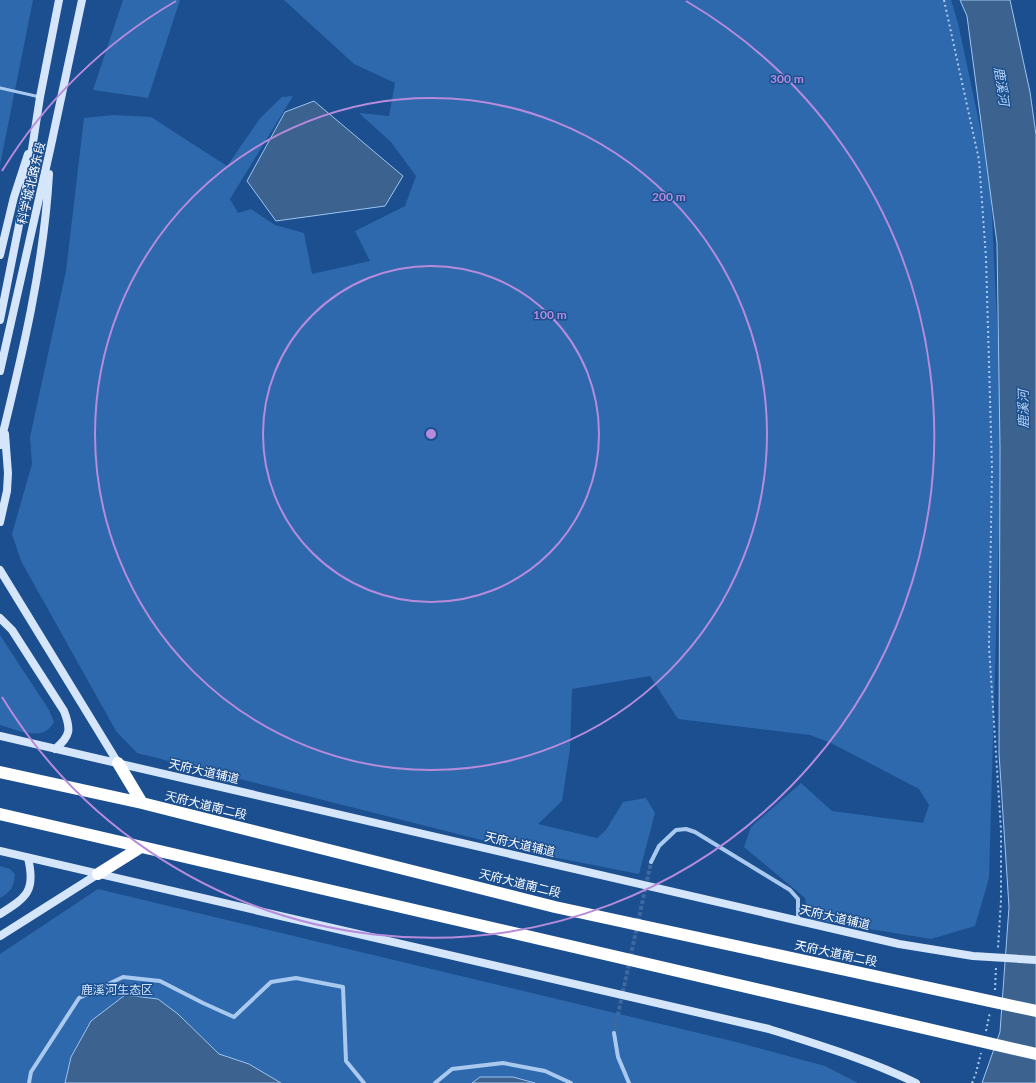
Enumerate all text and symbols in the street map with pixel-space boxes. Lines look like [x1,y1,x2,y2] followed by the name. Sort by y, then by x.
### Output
[991,66,1013,109] water label: 鹿溪河
[770,71,804,86] text: 300 m
[14,140,48,226] street label: 科学城北路东段
[652,189,686,204] text: 200 m
[533,307,567,322] text: 100 m
[1015,386,1031,429] water label: 鹿溪河
[424,427,438,441] centre of rings
[167,756,241,786] street label: 天府大道辅道
[163,788,249,822] street label: 天府大道南二段
[483,829,557,859] street label: 天府大道辅道
[477,866,563,900] street label: 天府大道南二段
[798,902,872,932] street label: 天府大道辅道
[793,937,879,969] street label: 天府大道南二段
[81,982,153,997] park label: 鹿溪河生态区

